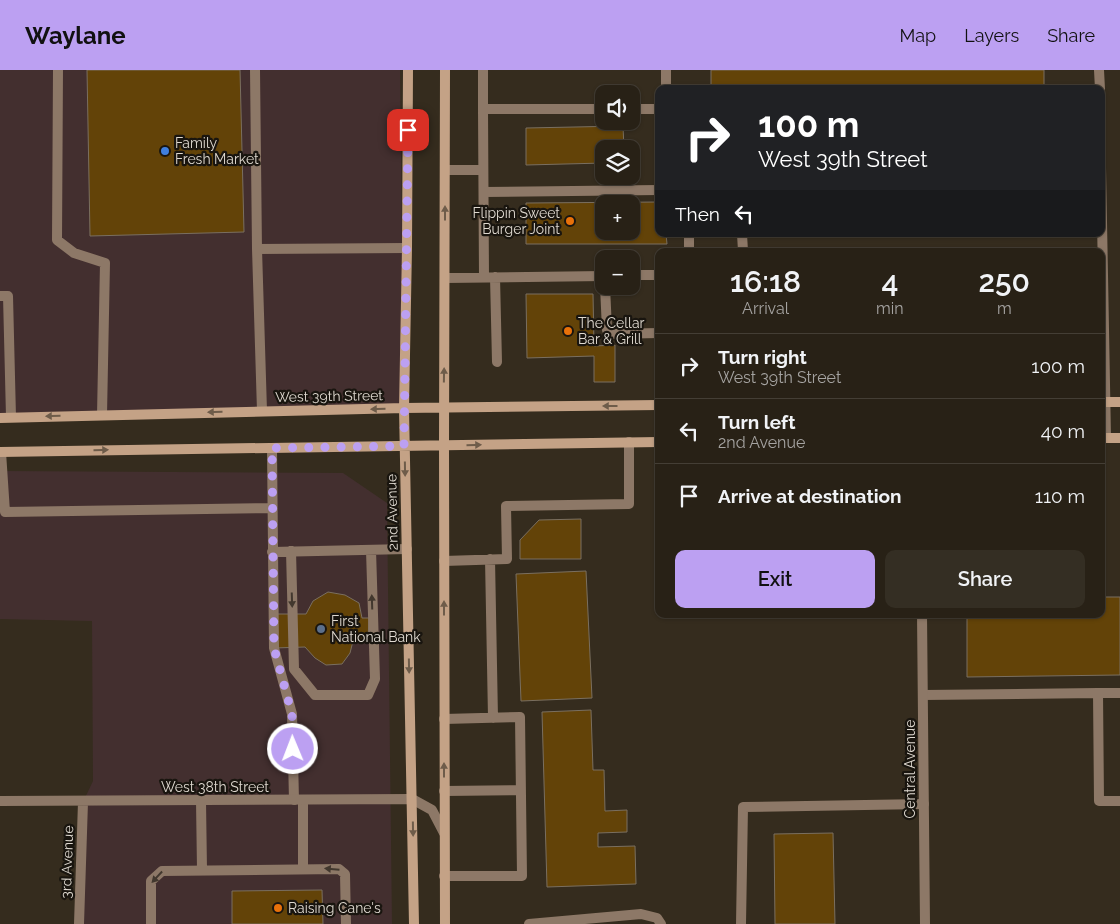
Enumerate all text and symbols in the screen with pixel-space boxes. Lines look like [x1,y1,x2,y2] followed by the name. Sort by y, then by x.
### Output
[25,21,126,50] text: Waylane
[900,25,936,46] text: Map
[964,25,1019,46] text: Layers
[1047,25,1095,46] text: Share
[595,85,640,295] map controls
[595,85,640,130] button: sound
[758,104,859,145] text: 100 m
[675,105,740,170] icon: right
[387,109,429,151] pin
[394,116,422,144] icon: arrive
[175,135,259,167] place label: Family Fresh Market
[595,140,640,185] button: layers
[159,145,171,157] marker: Family Fresh Market
[758,146,928,172] text: West 39th Street
[595,195,640,240] button: +
[730,200,758,228] icon: left
[675,203,720,225] text: Then
[441,205,449,221] one-way arrow
[472,205,560,237] place label: Flippin Sweet Burger Joint
[564,215,576,227] marker: Flippin Sweet Burger Joint
[595,250,640,295] button: −
[730,264,801,299] text: 16:18
[881,264,898,299] text: 4
[979,264,1030,299] text: 250
[742,299,789,318] text: Arrival
[876,299,904,318] text: min
[997,299,1012,318] text: m
[578,315,645,347] place label: The Cellar Bar & Grill
[562,325,574,337] marker: The Cellar Bar & Grill
[718,346,807,368] text: Turn right
[675,352,703,380] icon: right
[1031,355,1085,377] text: 100 m
[440,367,448,383] one-way arrow
[718,368,841,387] text: West 39th Street
[275,387,383,405] street label: West 39th Street
[602,402,618,410] one-way arrow
[369,405,385,413] one-way arrow
[207,408,223,416] one-way arrow
[718,411,795,433] text: Turn left
[44,413,60,421] one-way arrow
[675,417,703,445] icon: left
[1041,420,1085,442] text: 40 m
[718,433,805,452] text: 2nd Avenue
[466,441,482,449] one-way arrow
[93,446,109,454] one-way arrow
[401,461,409,477] one-way arrow
[383,474,401,550] street label: 2nd Avenue
[675,482,703,510] icon: arrive
[718,485,902,507] text: Arrive at destination
[1035,485,1085,507] text: 110 m
[675,550,875,608] button: Exit
[885,550,1085,608] button: Share
[289,592,297,608] one-way arrow
[368,594,376,610] one-way arrow
[440,600,448,616] one-way arrow
[331,613,421,645] place label: First National Bank
[315,623,327,635] marker: First National Bank
[405,658,413,674] one-way arrow
[902,720,918,818] street label: Central Avenue
[266,722,318,774] position arrow
[440,762,448,778] one-way arrow
[161,779,269,795] street label: West 38th Street
[409,821,417,837] one-way arrow
[58,825,76,899] street label: 3rd Avenue
[324,865,340,873] one-way arrow
[151,871,162,883] one-way arrow
[288,900,381,916] place label: Raising Cane's
[272,902,284,914] marker: Raising Cane's

